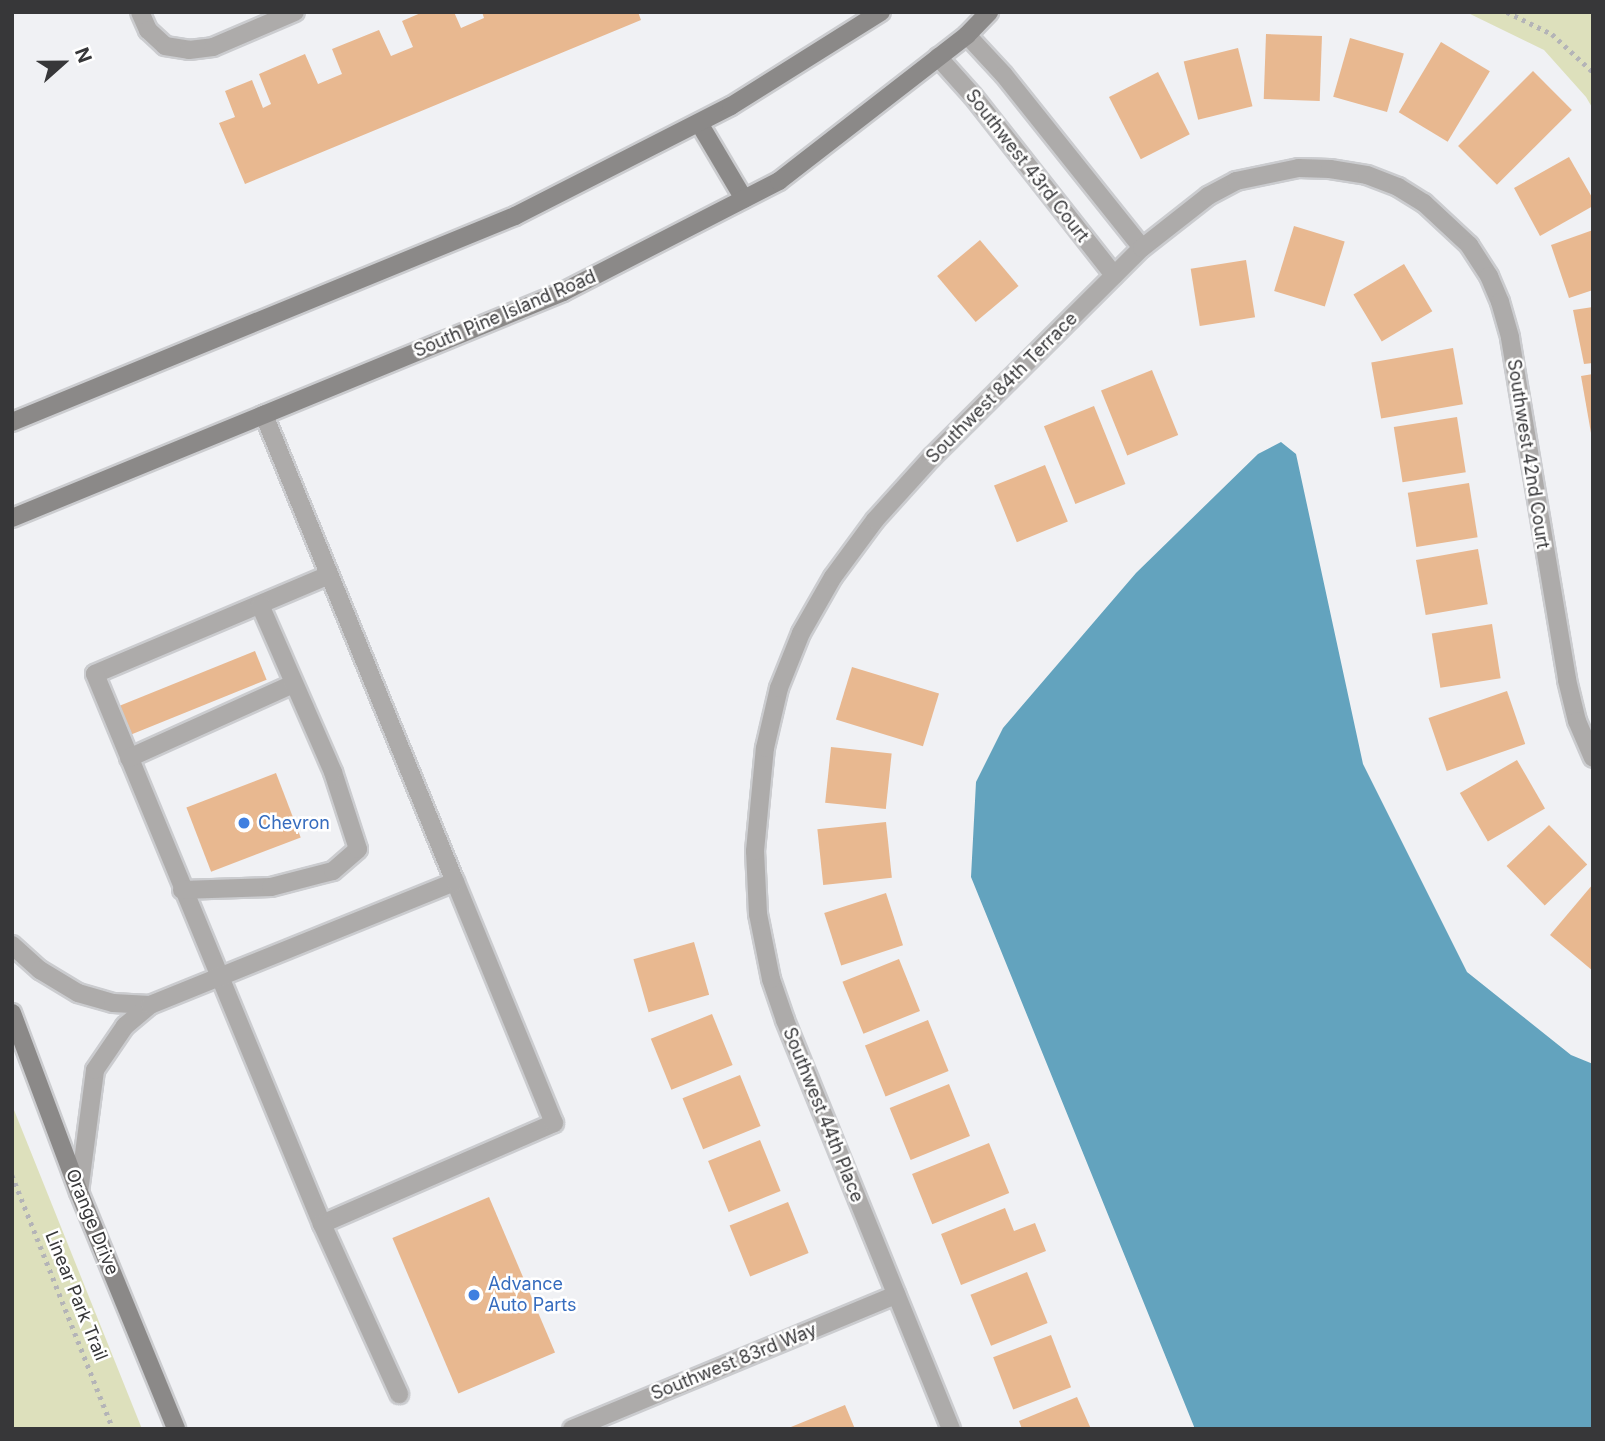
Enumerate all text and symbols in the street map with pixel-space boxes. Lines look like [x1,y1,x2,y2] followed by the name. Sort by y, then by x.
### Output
[28,28,98,98] north arrow
[70,44,96,66] text: N
[961,85,1093,247] street label: Southwest 43rd Court
[411,266,599,362] street label: South Pine Island Road
[922,308,1082,468] street label: Southwest 84th Terrace
[1502,358,1554,550] street label: Southwest 42nd Court
[258,812,330,834] place label: Chevron
[236,815,252,831] marker: Chevron
[778,1025,868,1205] street label: Southwest 44th Place
[61,1166,123,1278] street label: Orange Drive
[40,1228,112,1364] street label: Linear Park Trail
[488,1274,577,1316] place label: Advance Auto Parts
[466,1287,482,1303] marker: Advance Auto Parts
[648,1319,820,1405] street label: Southwest 83rd Way

